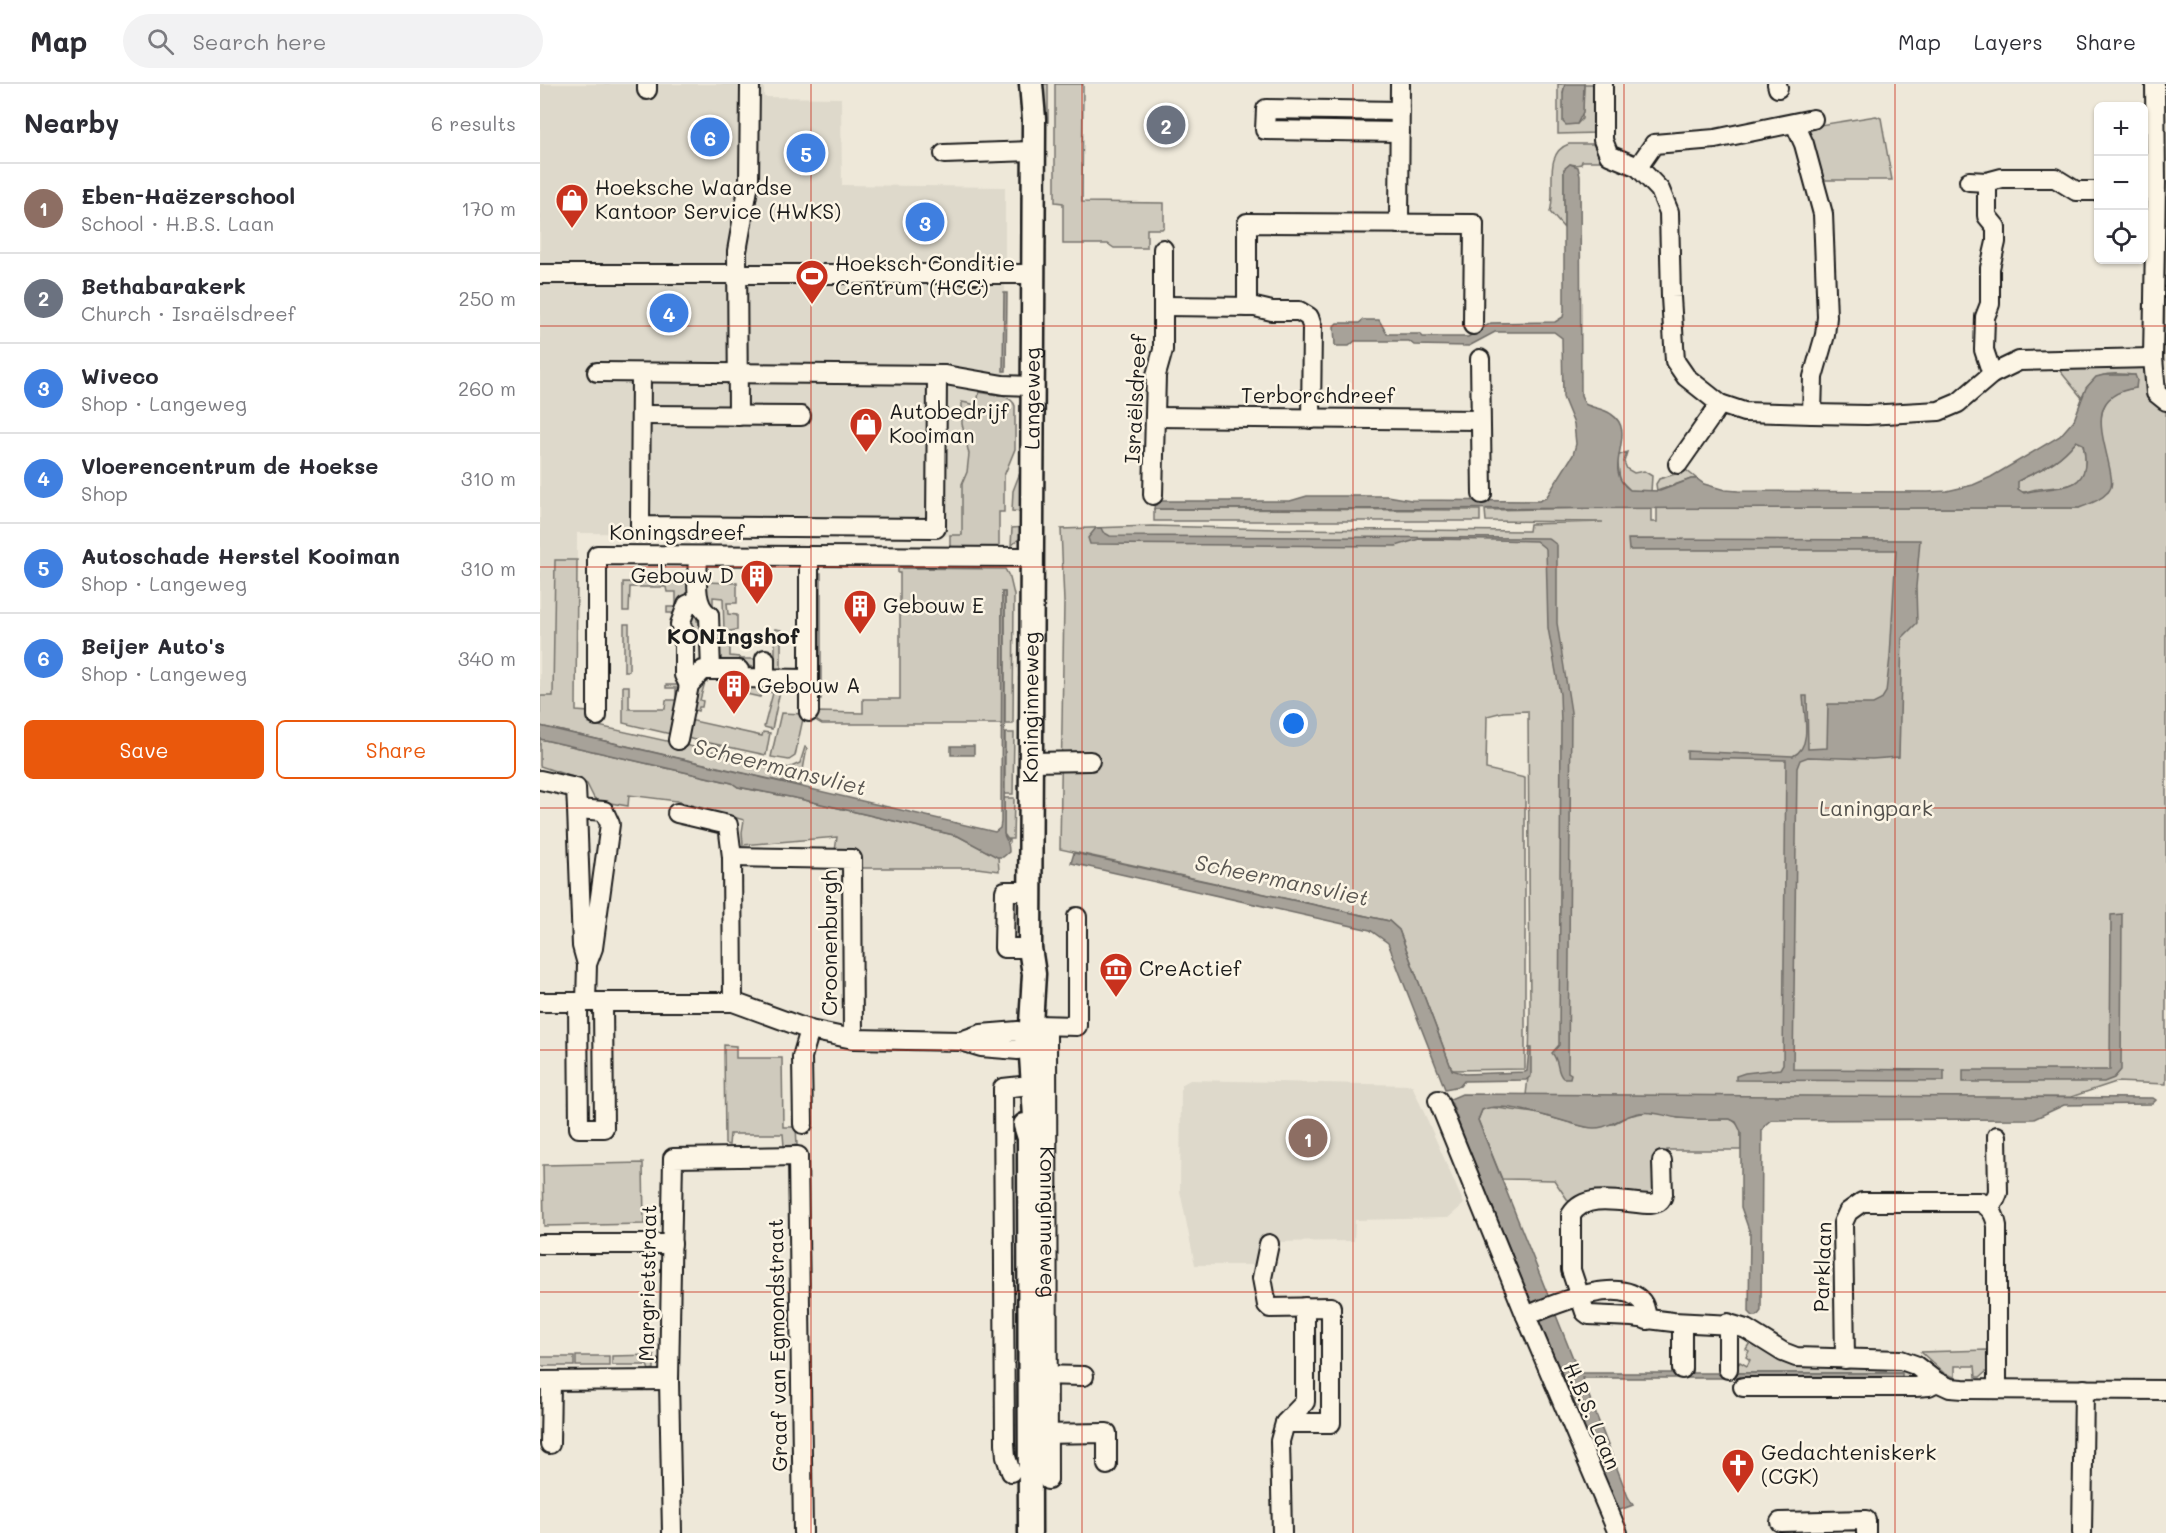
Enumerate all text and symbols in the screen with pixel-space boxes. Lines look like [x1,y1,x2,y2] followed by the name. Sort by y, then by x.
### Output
[123,14,543,68] search box
[30,23,87,59] text: Map
[144,25,177,58] icon: search
[192,27,326,56] text: Search here
[1898,28,1941,55] text: Map
[1974,28,2043,55] text: Layers
[2076,28,2136,55] text: Share
[1146,102,1186,147] pin: 2
[2094,102,2148,264] map controls
[2094,102,2148,156] button: +
[24,106,119,140] text: Nearby
[431,110,516,136] text: 6 results
[690,115,730,160] pin: 6
[786,130,826,176] pin: 5
[2094,156,2148,210] button: −
[595,173,841,224] place label: Hoeksche Waardse Kantoor Service (HWKS)
[81,181,295,210] text: Eben-Haëzerschool
[554,182,590,229] shop icon: Hoeksche Waardse Kantoor Service (HWKS)
[39,195,48,221] text: 1
[461,195,516,221] text: 170 m
[906,200,944,244] pin: 3
[81,210,274,236] text: School · H.B.S. Laan
[2094,210,2148,264] button: locate
[835,249,1015,300] place label: Hoeksch Conditie Centrum (HCC)
[794,258,830,305] sports icon: Hoeksch Conditie Centrum (HCC)
[81,271,246,300] text: Bethabarakerk
[38,285,49,311] text: 2
[459,285,516,311] text: 250 m
[650,290,688,336] pin: 4
[81,300,295,326] text: Church · Israëlsdreef
[1118,333,1151,464] street label: Israëlsdreef
[1017,347,1045,450] street label: Langeweg
[81,361,159,390] text: Wiveco
[38,375,50,401] text: 3
[458,375,516,401] text: 260 m
[1241,381,1396,408] street label: Terborchdreef
[81,390,247,416] text: Shop · Langeweg
[889,397,1009,448] place label: Autobedrijf Kooiman
[848,406,884,453] shop icon: Autobedrijf Kooiman
[81,451,379,480] text: Vloerencentrum de Hoekse
[37,465,50,491] text: 4
[461,465,516,491] text: 310 m
[81,480,128,506] text: Shop
[609,518,745,545] street label: Koningsdreef
[81,541,400,570] text: Autoschade Herstel Kooiman
[38,555,49,581] text: 5
[461,555,516,581] text: 310 m
[739,558,775,605] building icon: Gebouw D
[631,561,734,588] place label: Gebouw D
[81,570,247,596] text: Shop · Langeweg
[842,588,878,635] building icon: Gebouw E
[883,591,984,618] place label: Gebouw E
[667,621,800,650] district label: KONIngshof
[81,631,225,660] text: Beijer Auto's
[1016,632,1044,783] street label: Koninginneweg
[37,645,50,671] text: 6
[458,645,516,671] text: 340 m
[81,660,247,686] text: Shop · Langeweg
[716,668,752,715] building icon: Gebouw A
[757,671,860,698] place label: Gebouw A
[1279,709,1308,738] your location
[24,720,264,779] button: Save
[276,720,516,779] button: Share
[691,731,870,802] water label: Scheermansvliet
[1819,794,1933,821] park label: Laningpark
[1192,847,1372,912] water label: Scheermansvliet
[815,870,842,1016] street label: Croonenburgh
[1098,951,1134,998] museum icon: CreActief
[1139,954,1242,981] place label: CreActief
[1288,1116,1328,1160] pin: 1
[1035,1146,1063,1298] street label: Koninginneweg
[632,1204,661,1362] street label: Margrietstraat
[761,1218,792,1472] street label: Graaf van Egmondstraat
[1806,1221,1837,1313] street label: Parklaan
[1559,1358,1628,1473] street label: H.B.S. Laan
[1761,1438,1937,1489] place label: Gedachteniskerk (CGK)
[1720,1447,1756,1494] church icon: Gedachteniskerk (CGK)

